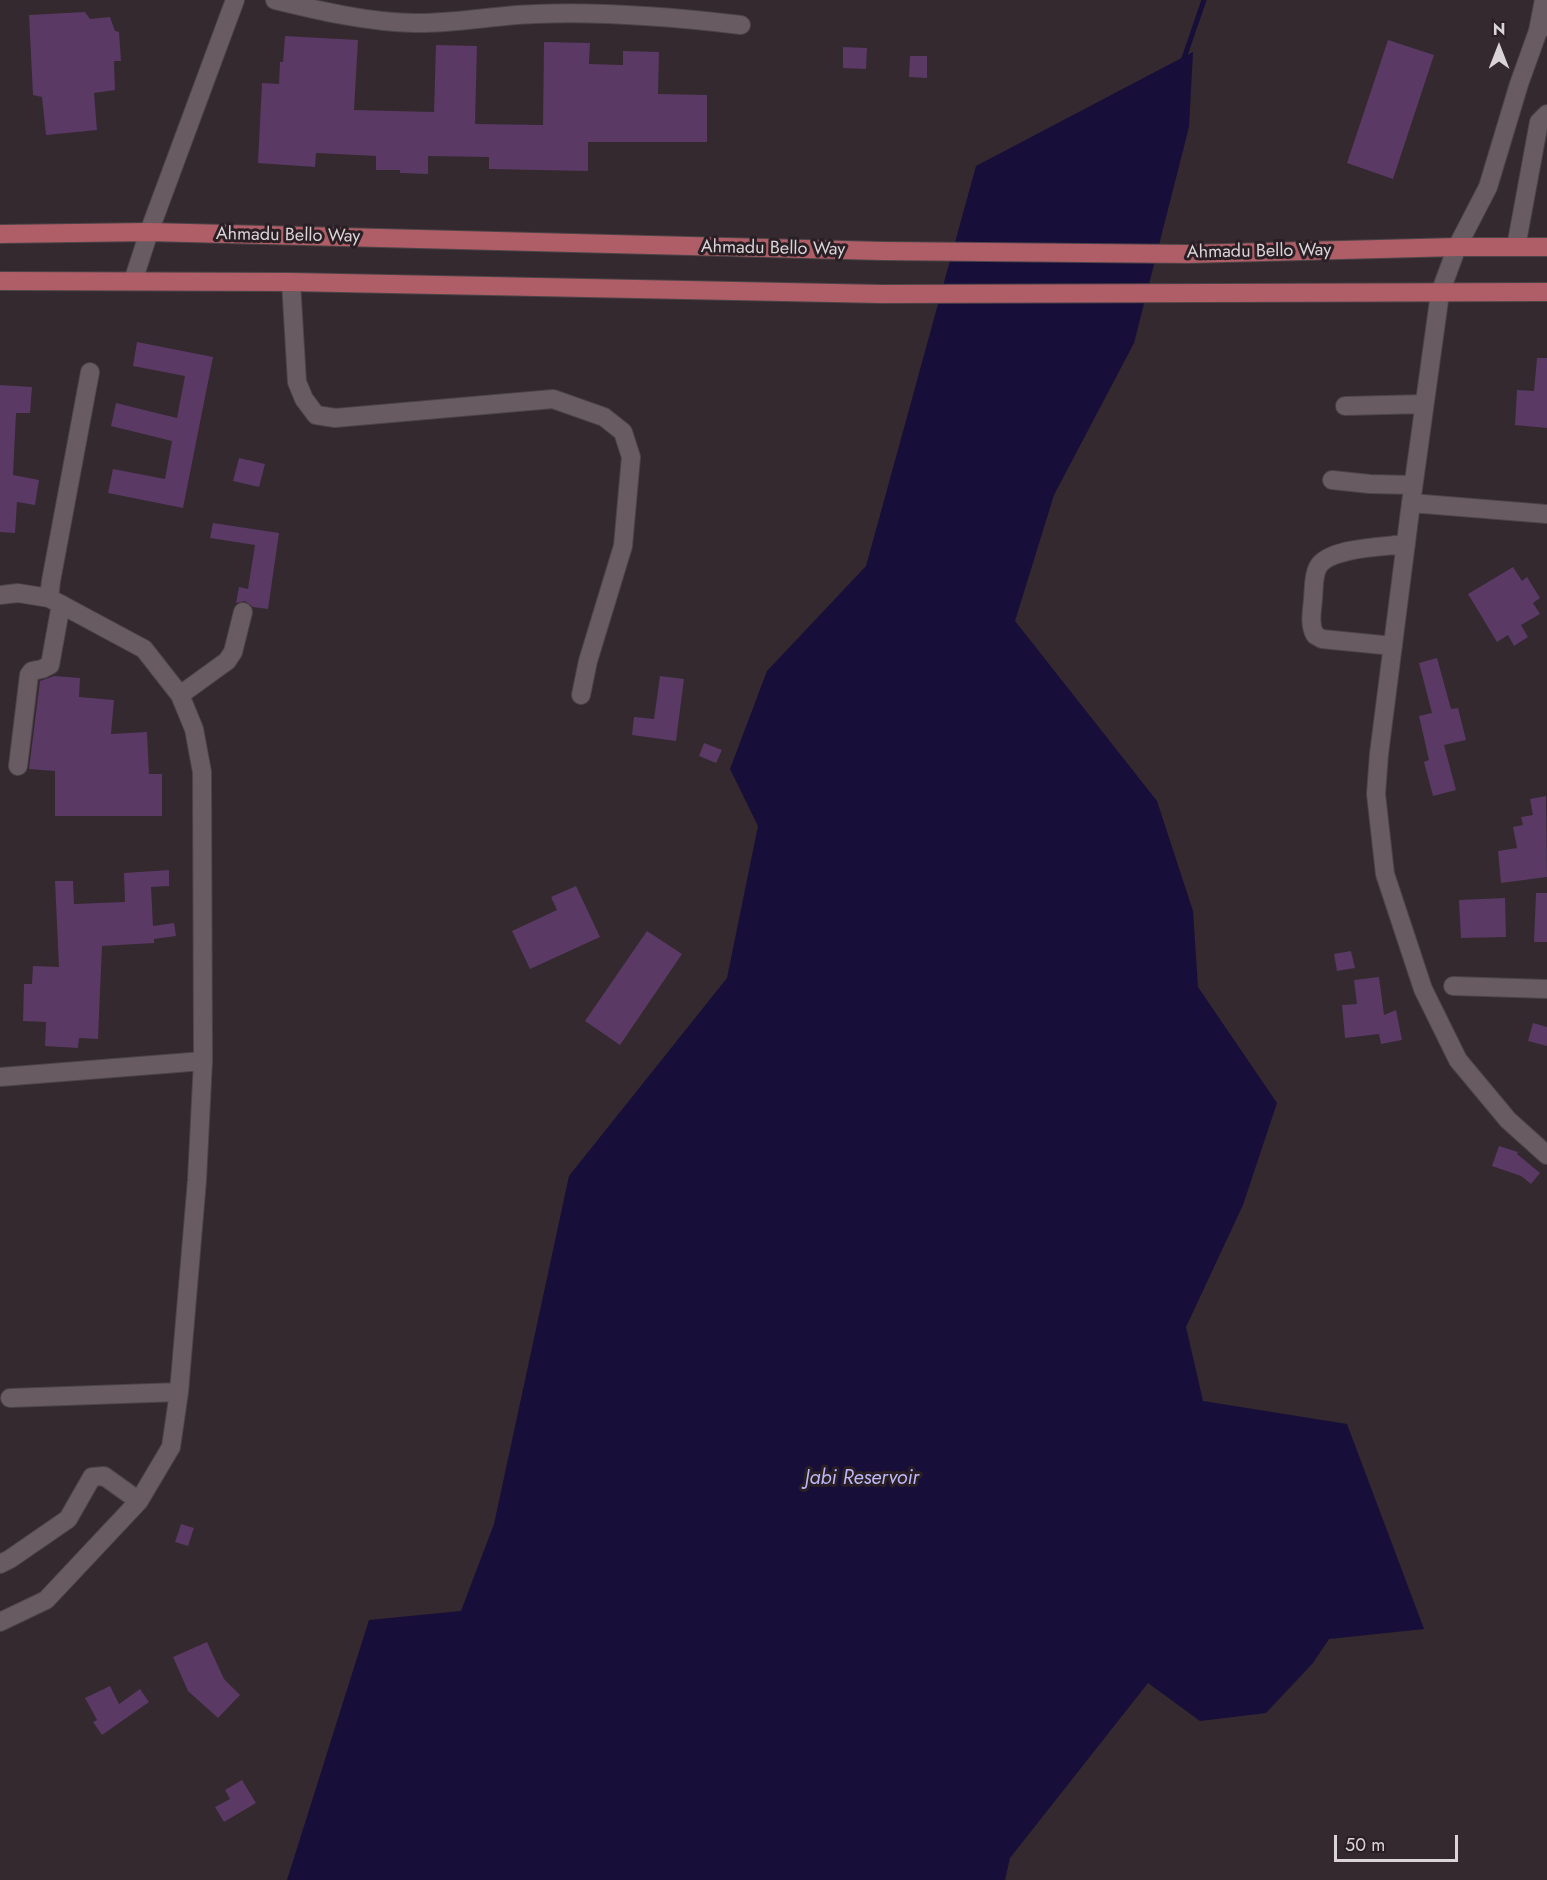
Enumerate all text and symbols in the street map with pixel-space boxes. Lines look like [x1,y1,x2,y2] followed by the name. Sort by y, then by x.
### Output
[1469,18,1529,78] north arrow
[1493,18,1505,41] text: N
[216,224,360,248] street label: Ahmadu Bello Way
[701,237,845,261] street label: Ahmadu Bello Way
[1187,240,1331,264] street label: Ahmadu Bello Way
[805,1467,919,1491] water label: Jabi Reservoir
[1337,1823,1462,1861] scale bar
[1345,1832,1385,1858] text: 50 m

